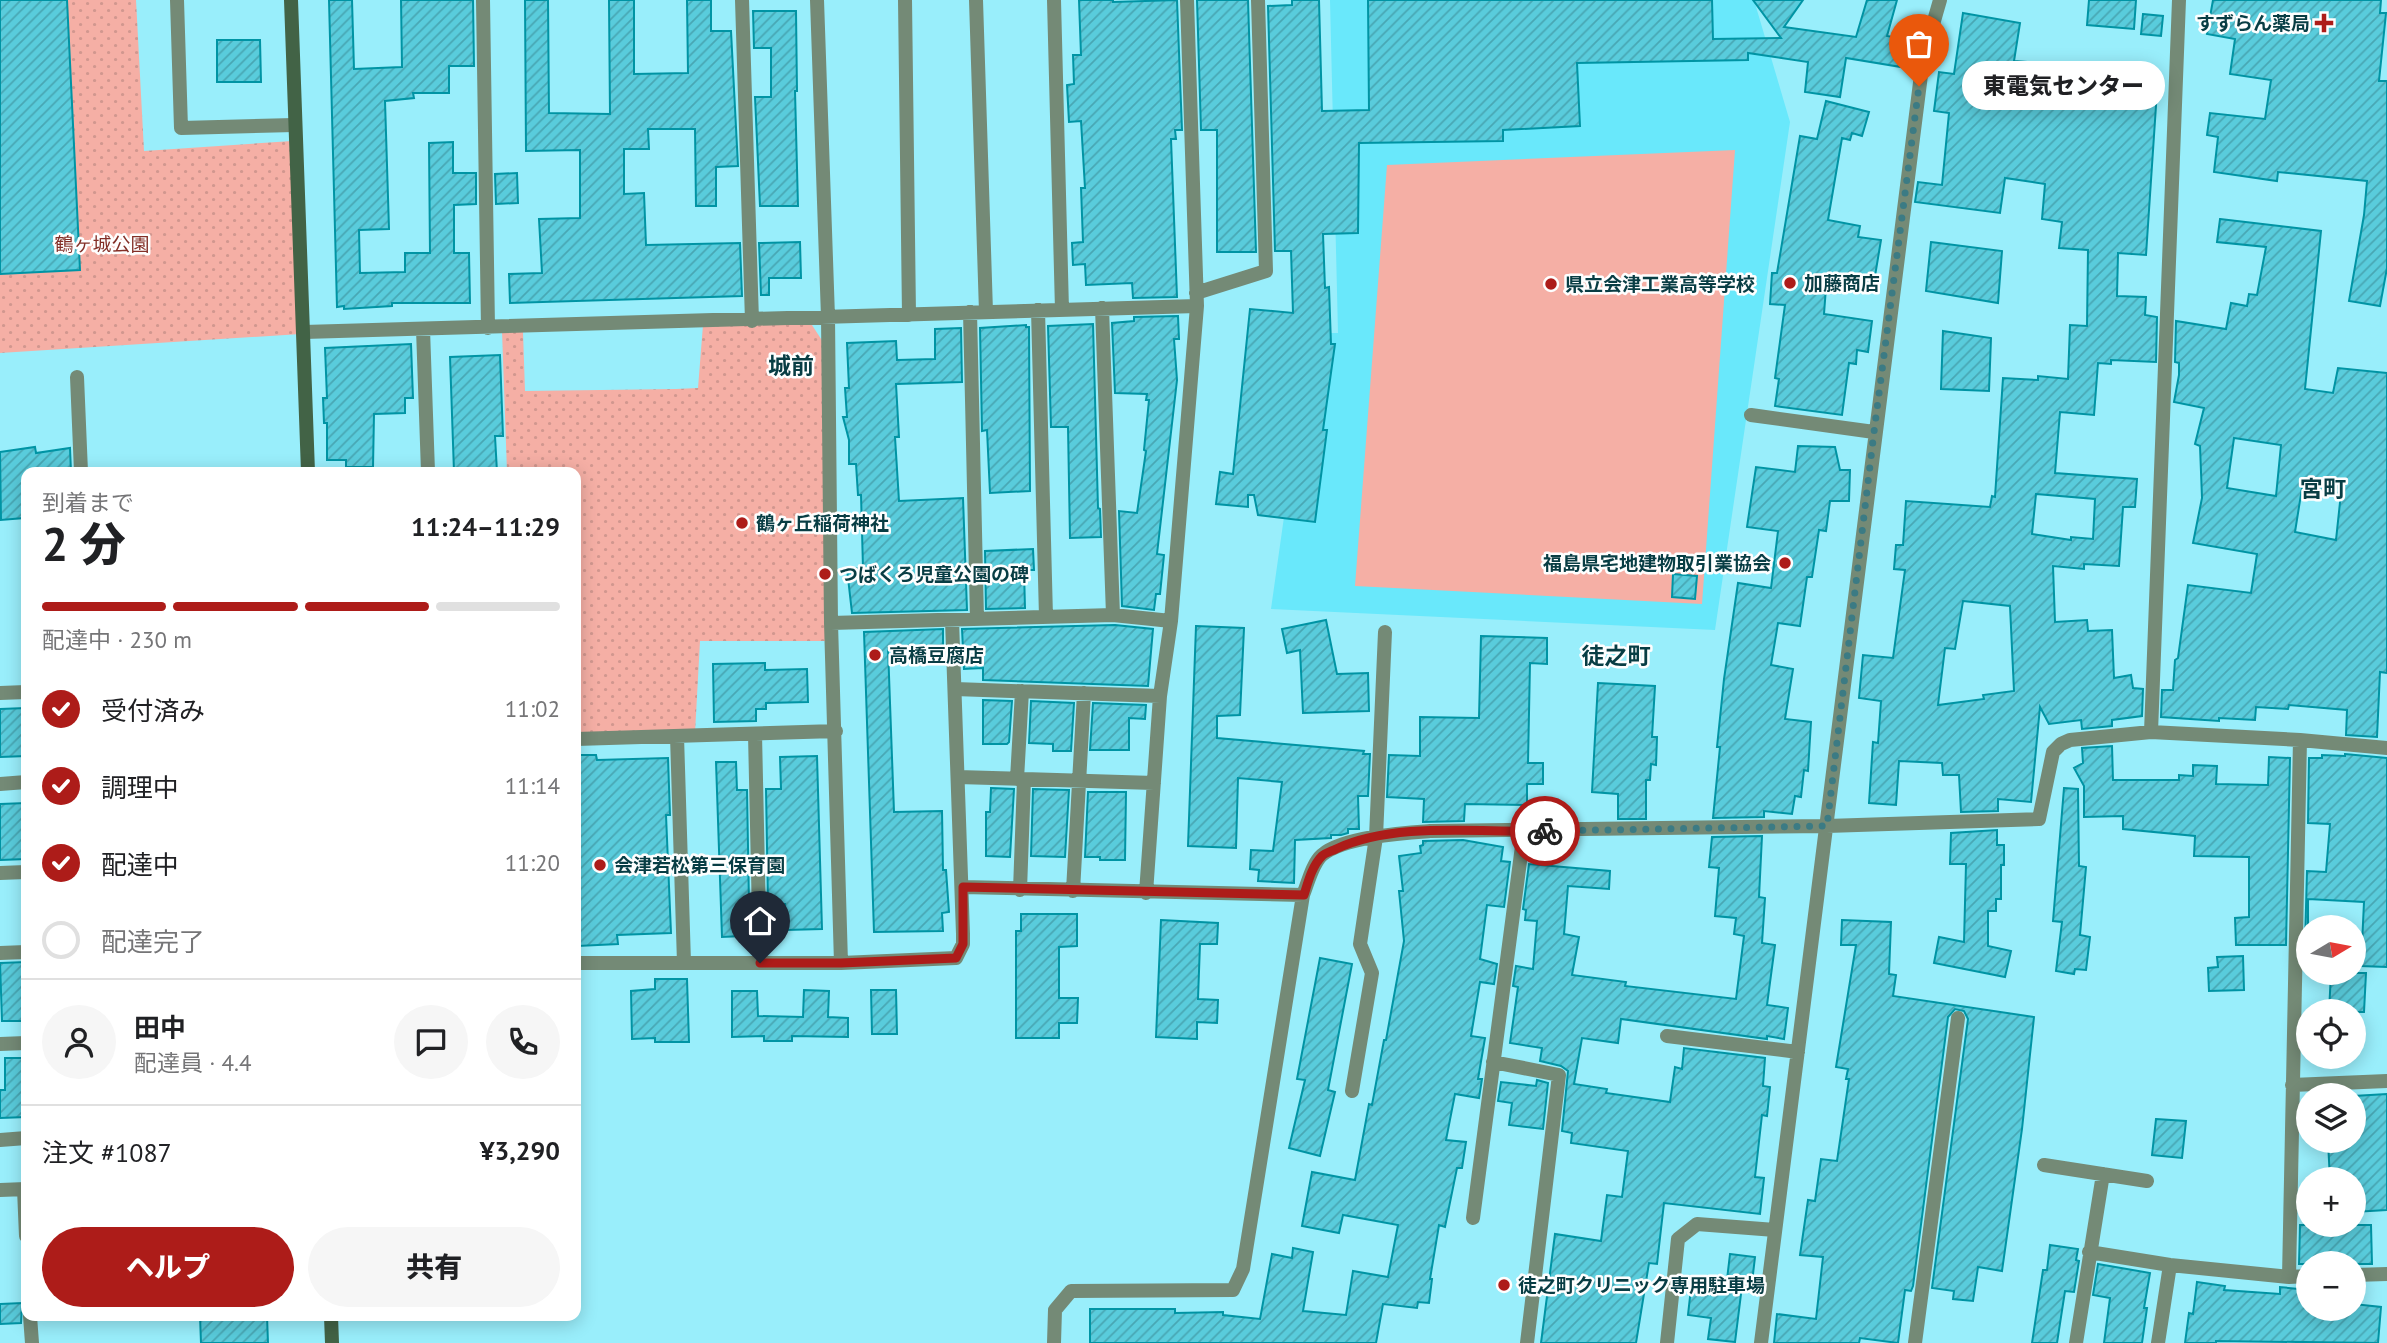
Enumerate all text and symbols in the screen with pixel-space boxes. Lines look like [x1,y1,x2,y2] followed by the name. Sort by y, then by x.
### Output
[2196,11,2310,35] place label: すずらん薬局
[1889,14,1949,86] pin
[2316,15,2332,31] marker: すずらん薬局
[1900,25,1938,63] icon: bag
[1961,62,2164,110] callout: 東電気センター
[1983,71,2144,100] text: 東電気センター
[54,232,150,256] park label: 鶴ヶ城公園
[1804,271,1880,295] place label: 加藤商店
[1565,272,1755,296] place label: 県立会津工業高等学校
[1782,275,1798,291] marker: 加藤商店
[1543,276,1559,292] marker: 県立会津工業高等学校
[768,351,814,380] district label: 城前
[2300,474,2346,503] district label: 宮町
[42,488,134,517] text: 到着まで
[411,510,560,543] text: 11:24–11:29
[756,511,889,535] place label: 鶴ヶ丘稲荷神社
[42,514,126,574] text: 2 分
[734,515,750,531] marker: 鶴ヶ丘稲荷神社
[1543,551,1771,575] place label: 福島県宅地建物取引業協会
[1777,555,1793,571] marker: 福島県宅地建物取引業協会
[839,562,1029,586] place label: つばくろ児童公園の碑
[817,566,833,582] marker: つばくろ児童公園の碑
[42,625,192,654] text: 配達中 · 230 m
[1582,641,1651,670] district label: 徒之町
[889,643,984,667] place label: 高橋豆腐店
[867,647,883,663] marker: 高橋豆腐店
[42,690,80,728] icon: check
[101,694,205,727] text: 受付済み
[505,694,560,723] text: 11:02
[42,767,80,805] icon: check
[101,771,179,804] text: 調理中
[505,771,560,800] text: 11:14
[1510,796,1580,866] courier
[1526,812,1564,850] icon: bike
[42,844,80,882] icon: check
[101,848,179,881] text: 配達中
[505,848,560,877] text: 11:20
[614,853,785,877] place label: 会津若松第三保育園
[592,857,608,873] marker: 会津若松第三保育園
[730,891,790,963] pin
[741,902,779,940] icon: home
[2296,915,2366,985] north arrow
[2296,915,2366,1321] map controls
[101,925,205,958] text: 配達完了
[2296,999,2366,1069] button: locate
[42,1005,116,1079] button: person
[394,1005,468,1079] button: chat
[486,1005,560,1079] button: phone
[134,1011,186,1044] text: 田中
[134,1048,251,1077] text: 配達員 · 4.4
[2296,1083,2366,1153] button: layers
[480,1134,560,1167] text: ¥3,290
[42,1136,172,1169] text: 注文 #1087
[2296,1167,2366,1237] button: +
[42,1227,294,1307] button: ヘルプ
[308,1227,560,1307] button: 共有
[2296,1251,2366,1321] button: −
[1518,1273,1765,1297] place label: 徒之町クリニック専用駐車場
[1496,1277,1512,1293] marker: 徒之町クリニック専用駐車場

